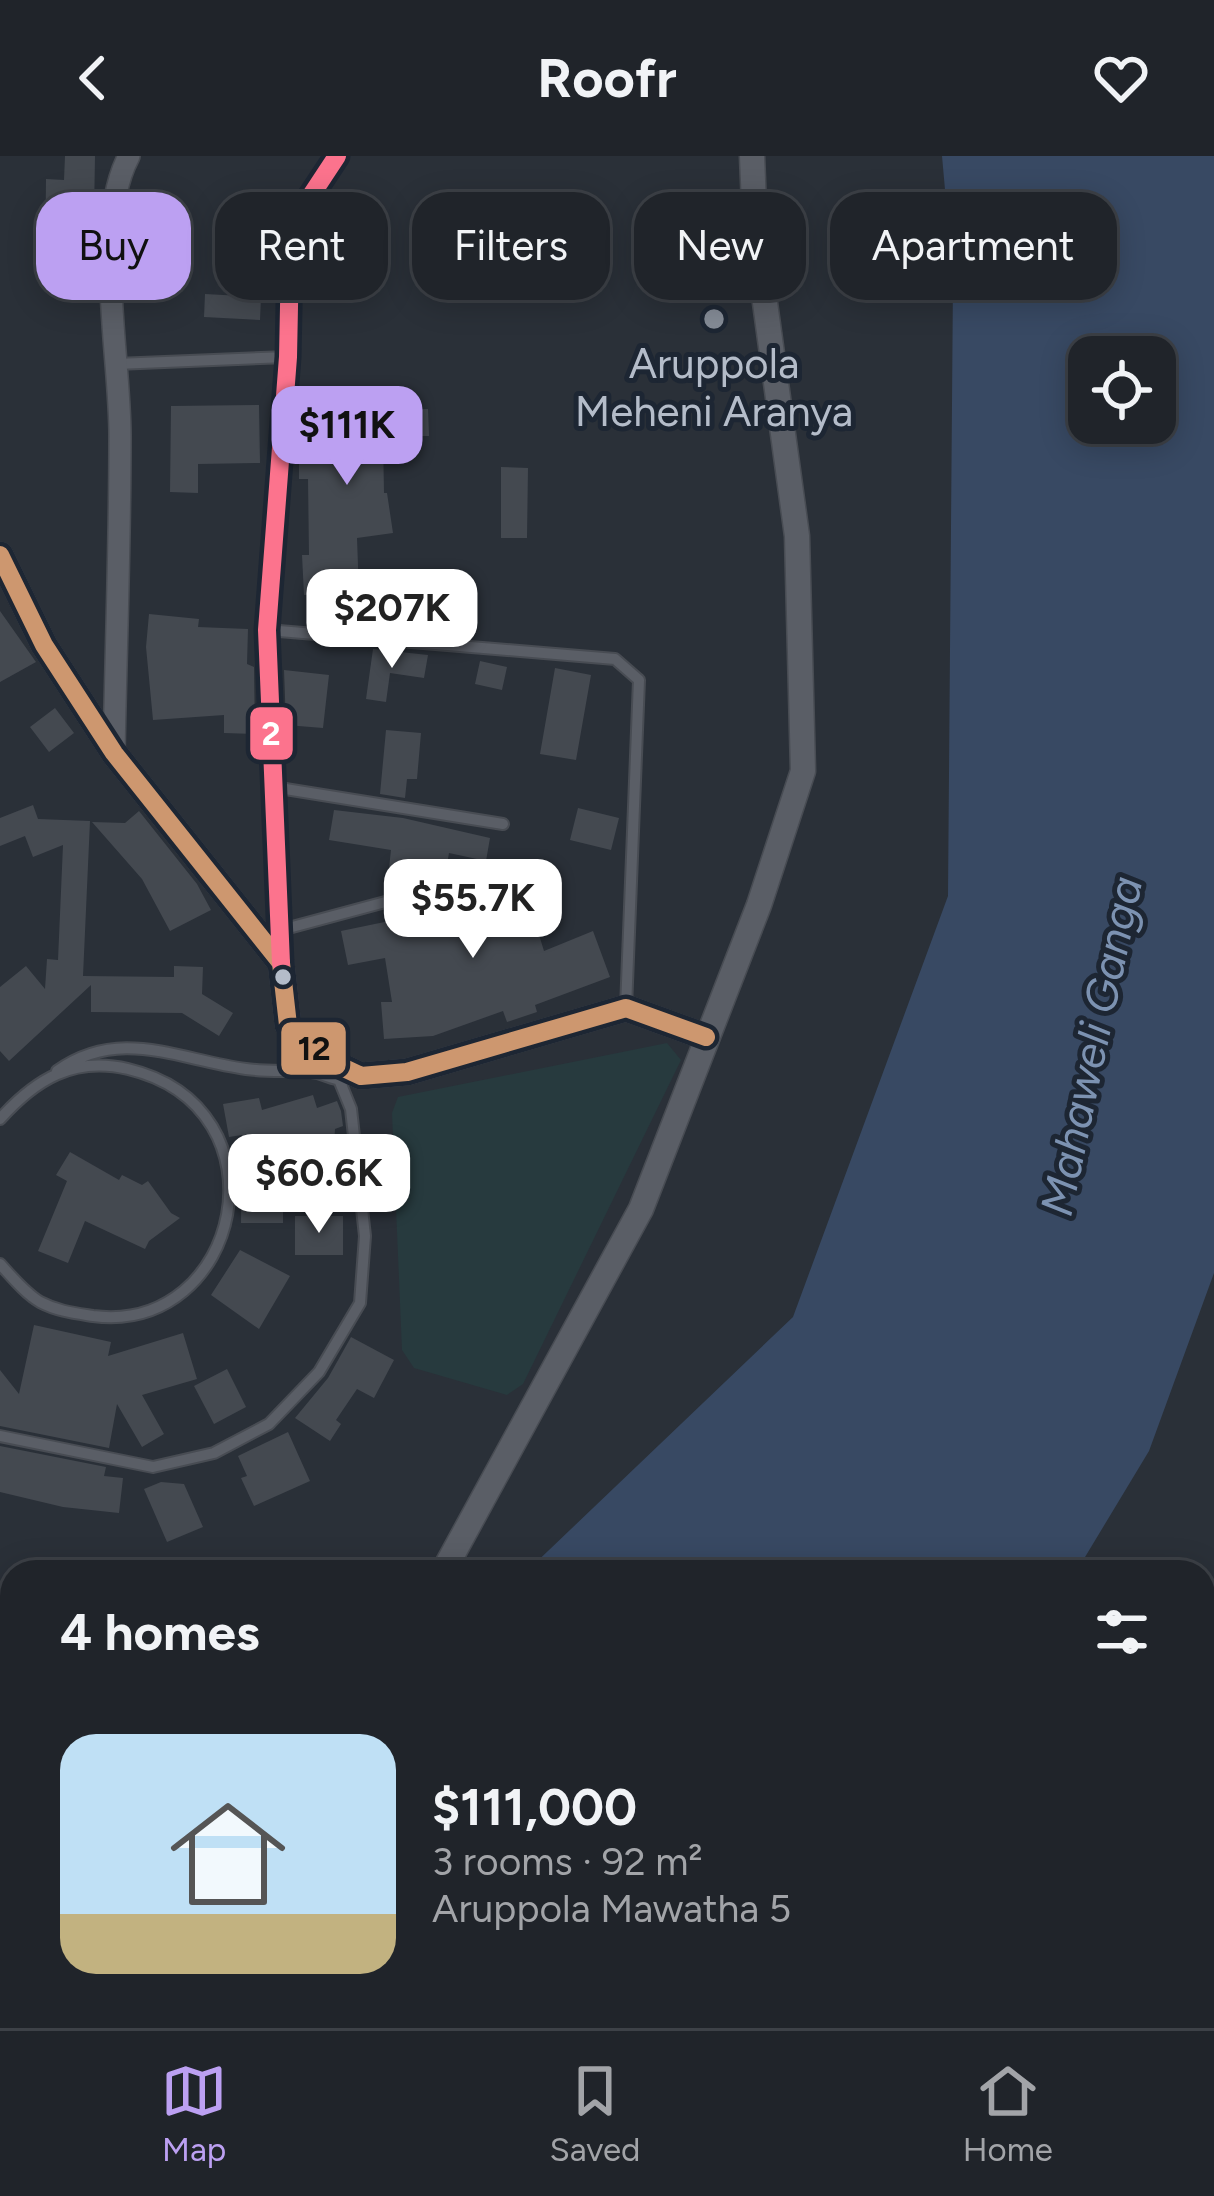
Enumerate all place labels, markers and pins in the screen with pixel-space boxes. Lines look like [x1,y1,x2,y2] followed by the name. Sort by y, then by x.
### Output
[701,306,727,332] marker: Aruppola Meheni Aranya
[575,338,853,437] place label: Aruppola Meheni Aranya
[263,386,431,488] pin: $111K
[308,569,476,671] pin: $207K
[375,859,571,961] pin: $55.7K
[272,966,294,988] unlabelled marker
[221,1134,417,1236] pin: $60.6K

